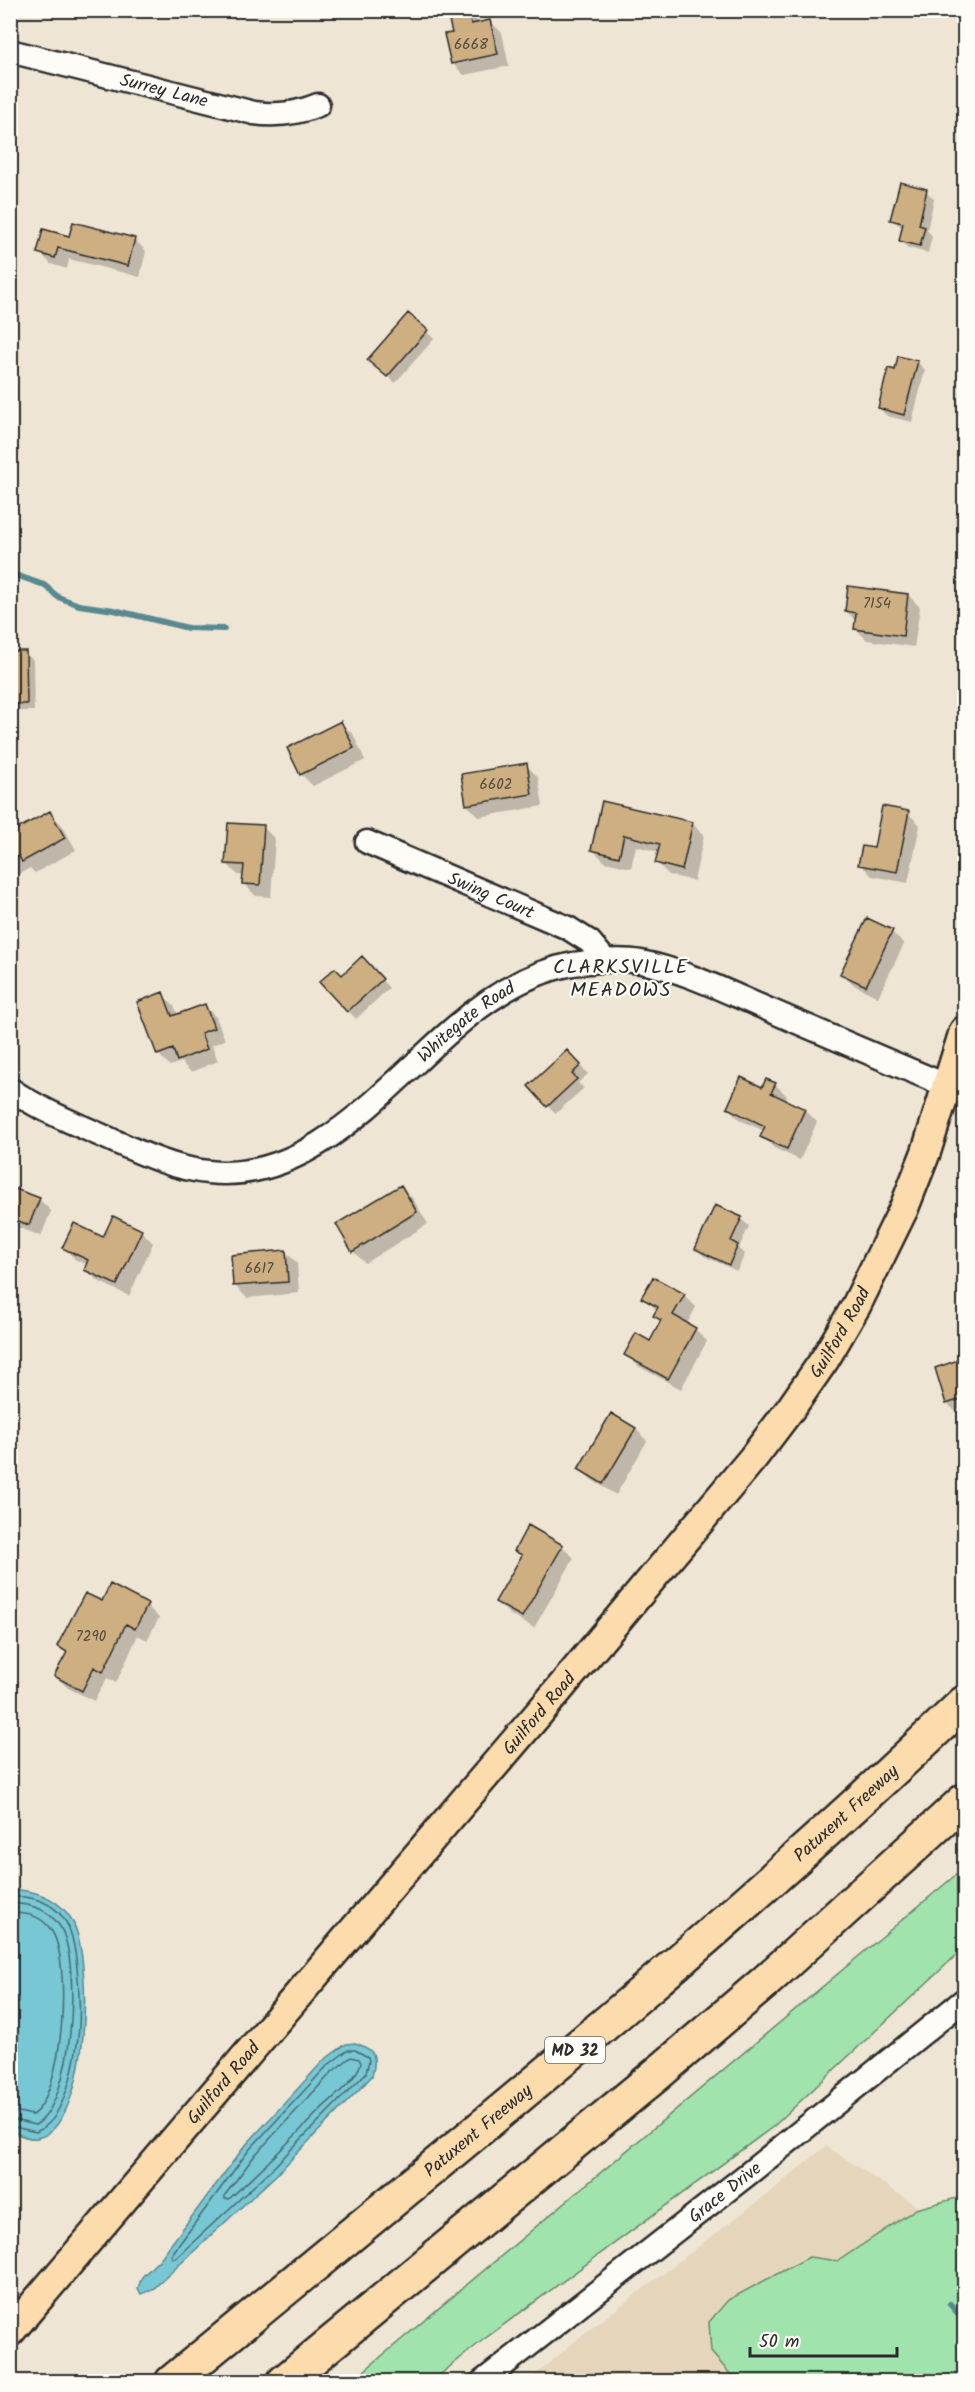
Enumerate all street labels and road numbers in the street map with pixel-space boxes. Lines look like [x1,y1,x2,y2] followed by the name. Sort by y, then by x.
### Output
[117,66,211,117] street label: Surrey Lane
[443,865,539,928] street label: Swing Court
[411,974,522,1070] street label: Whitegate Road
[803,1282,880,1385] street label: Guilford Road
[496,1665,585,1762] street label: Guilford Road
[788,1758,907,1870] street label: Patuxent Freeway
[180,2035,269,2132] street label: Guilford Road
[545,2037,605,2063] road number: MD 32
[418,2077,540,2185] street label: Patuxent Freeway
[683,2155,769,2231] street label: Grace Drive

